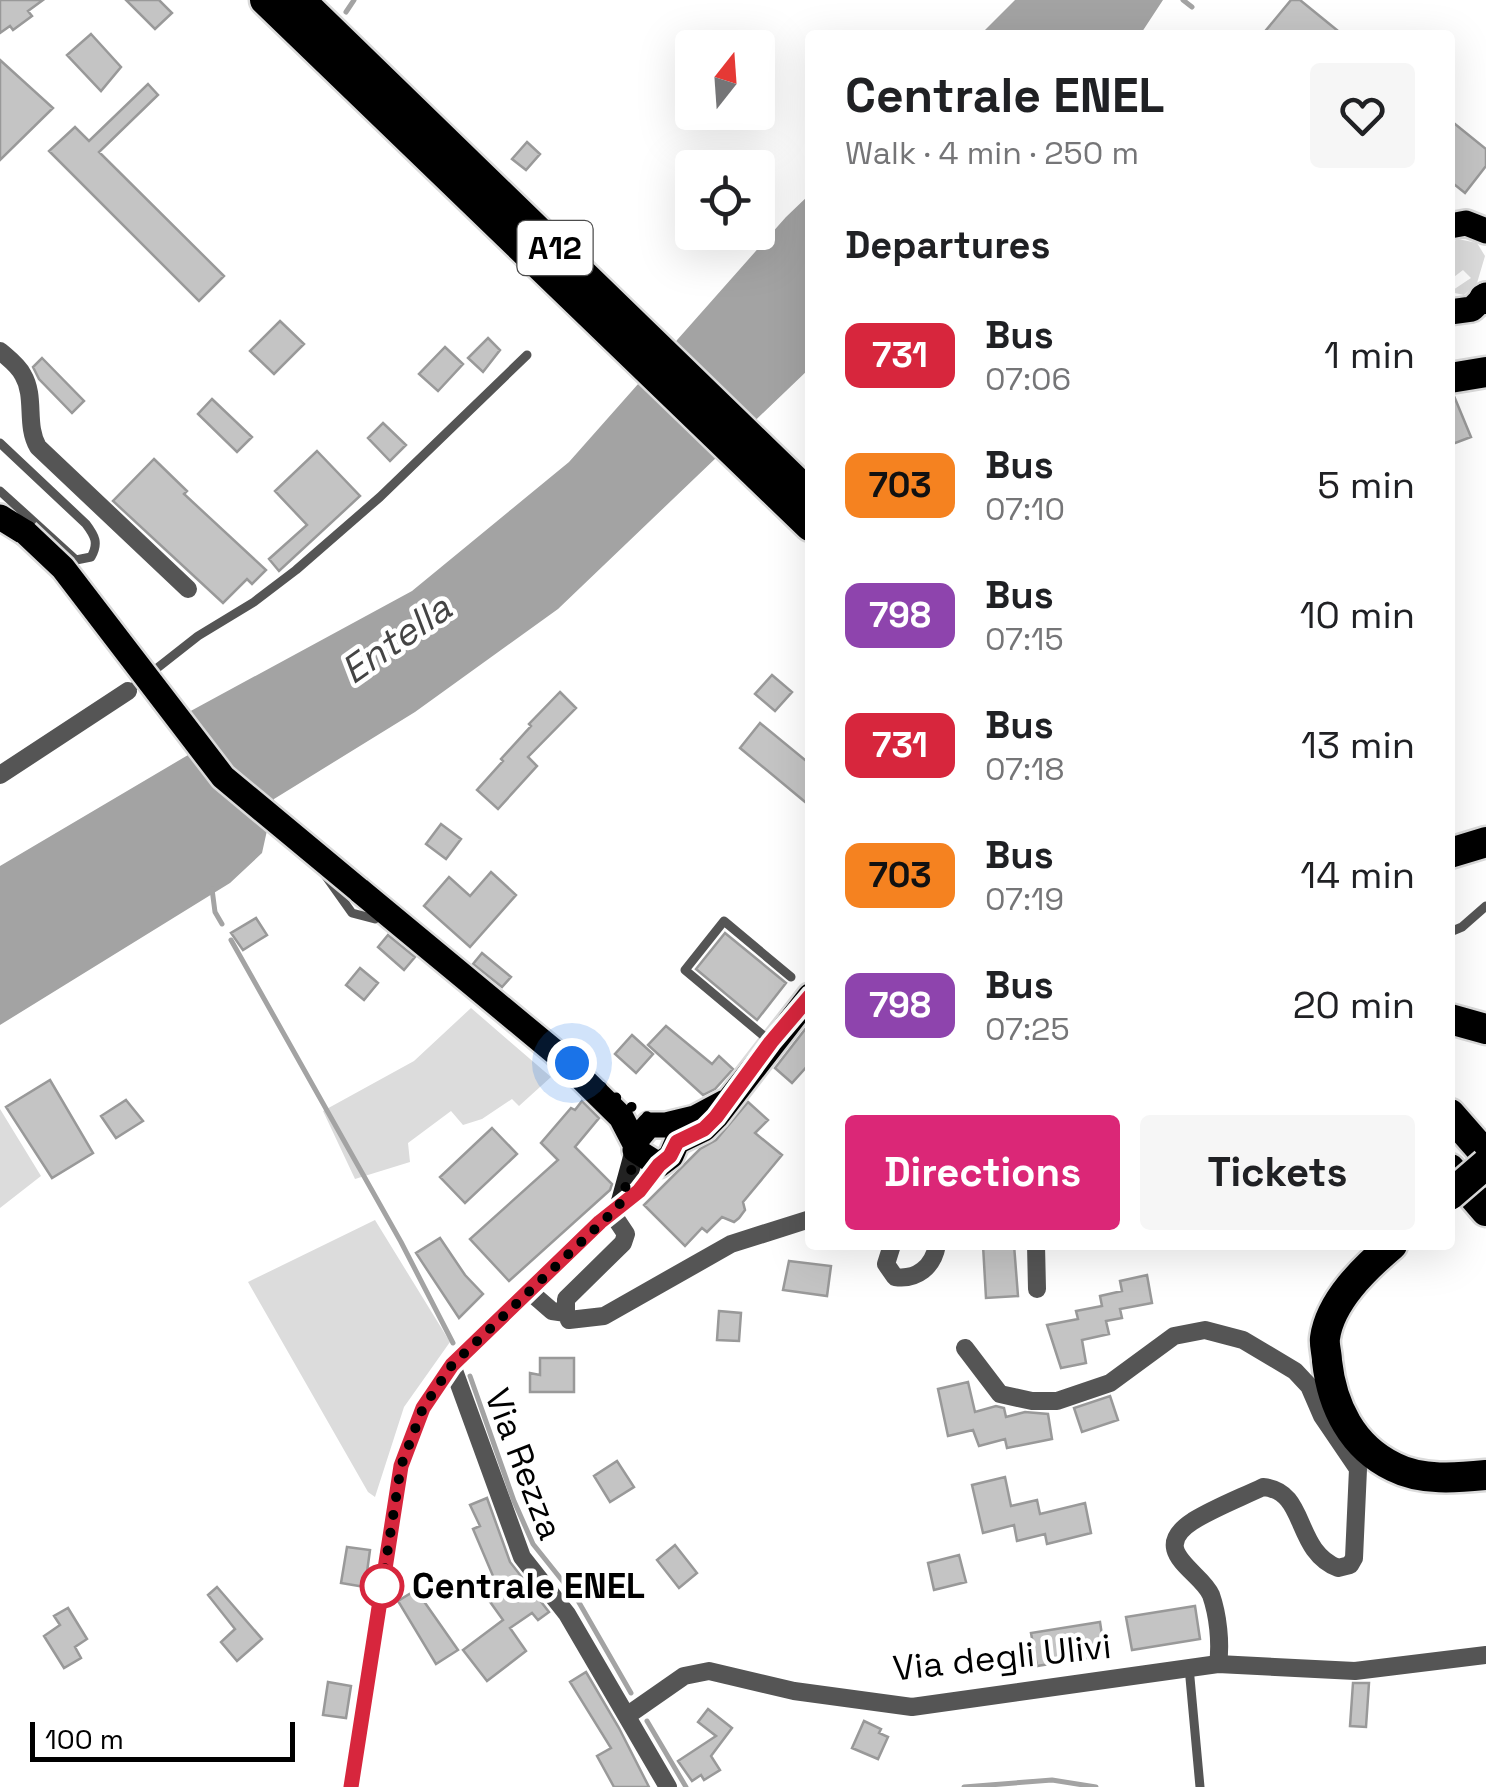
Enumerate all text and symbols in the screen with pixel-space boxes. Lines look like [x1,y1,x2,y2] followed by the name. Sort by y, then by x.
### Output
[675,30,775,130] north arrow
[675,30,775,250] map controls
[1310,63,1415,168] button: heart
[845,65,1165,126] text: Centrale ENEL
[845,133,1139,173] text: Walk · 4 min · 250 m
[675,150,775,250] button: locate
[518,221,592,275] road number: A12
[845,221,1050,269] text: Departures
[985,311,1054,359] text: Bus
[1324,331,1415,379] text: 1 min
[872,333,928,377] text: 731
[985,359,1071,399] text: 07:06
[985,441,1054,489] text: Bus
[1317,461,1415,509] text: 5 min
[868,463,932,507] text: 703
[985,489,1065,529] text: 07:10
[985,571,1054,619] text: Bus
[331,584,461,694] water label: Entella
[1300,591,1415,639] text: 10 min
[869,593,931,637] text: 798
[985,619,1064,659] text: 07:15
[985,701,1054,749] text: Bus
[1301,721,1415,769] text: 13 min
[872,723,928,767] text: 731
[985,749,1064,789] text: 07:18
[985,831,1054,879] text: Bus
[1300,851,1415,899] text: 14 min
[868,853,932,897] text: 703
[985,879,1064,919] text: 07:19
[985,961,1054,1009] text: Bus
[1293,981,1415,1029] text: 20 min
[869,983,931,1027] text: 798
[985,1009,1070,1049] text: 07:25
[547,1038,597,1088] your location
[845,1115,1120,1230] button: Directions
[1140,1115,1415,1230] button: Tickets
[475,1382,573,1546] street label: Via Rezza
[412,1564,645,1608] place label: Centrale ENEL
[361,1565,403,1607] marker: Centrale ENEL
[891,1624,1113,1690] street label: Via degli Ulivi
[30,1717,295,1762] scale bar
[45,1721,124,1757] text: 100 m

